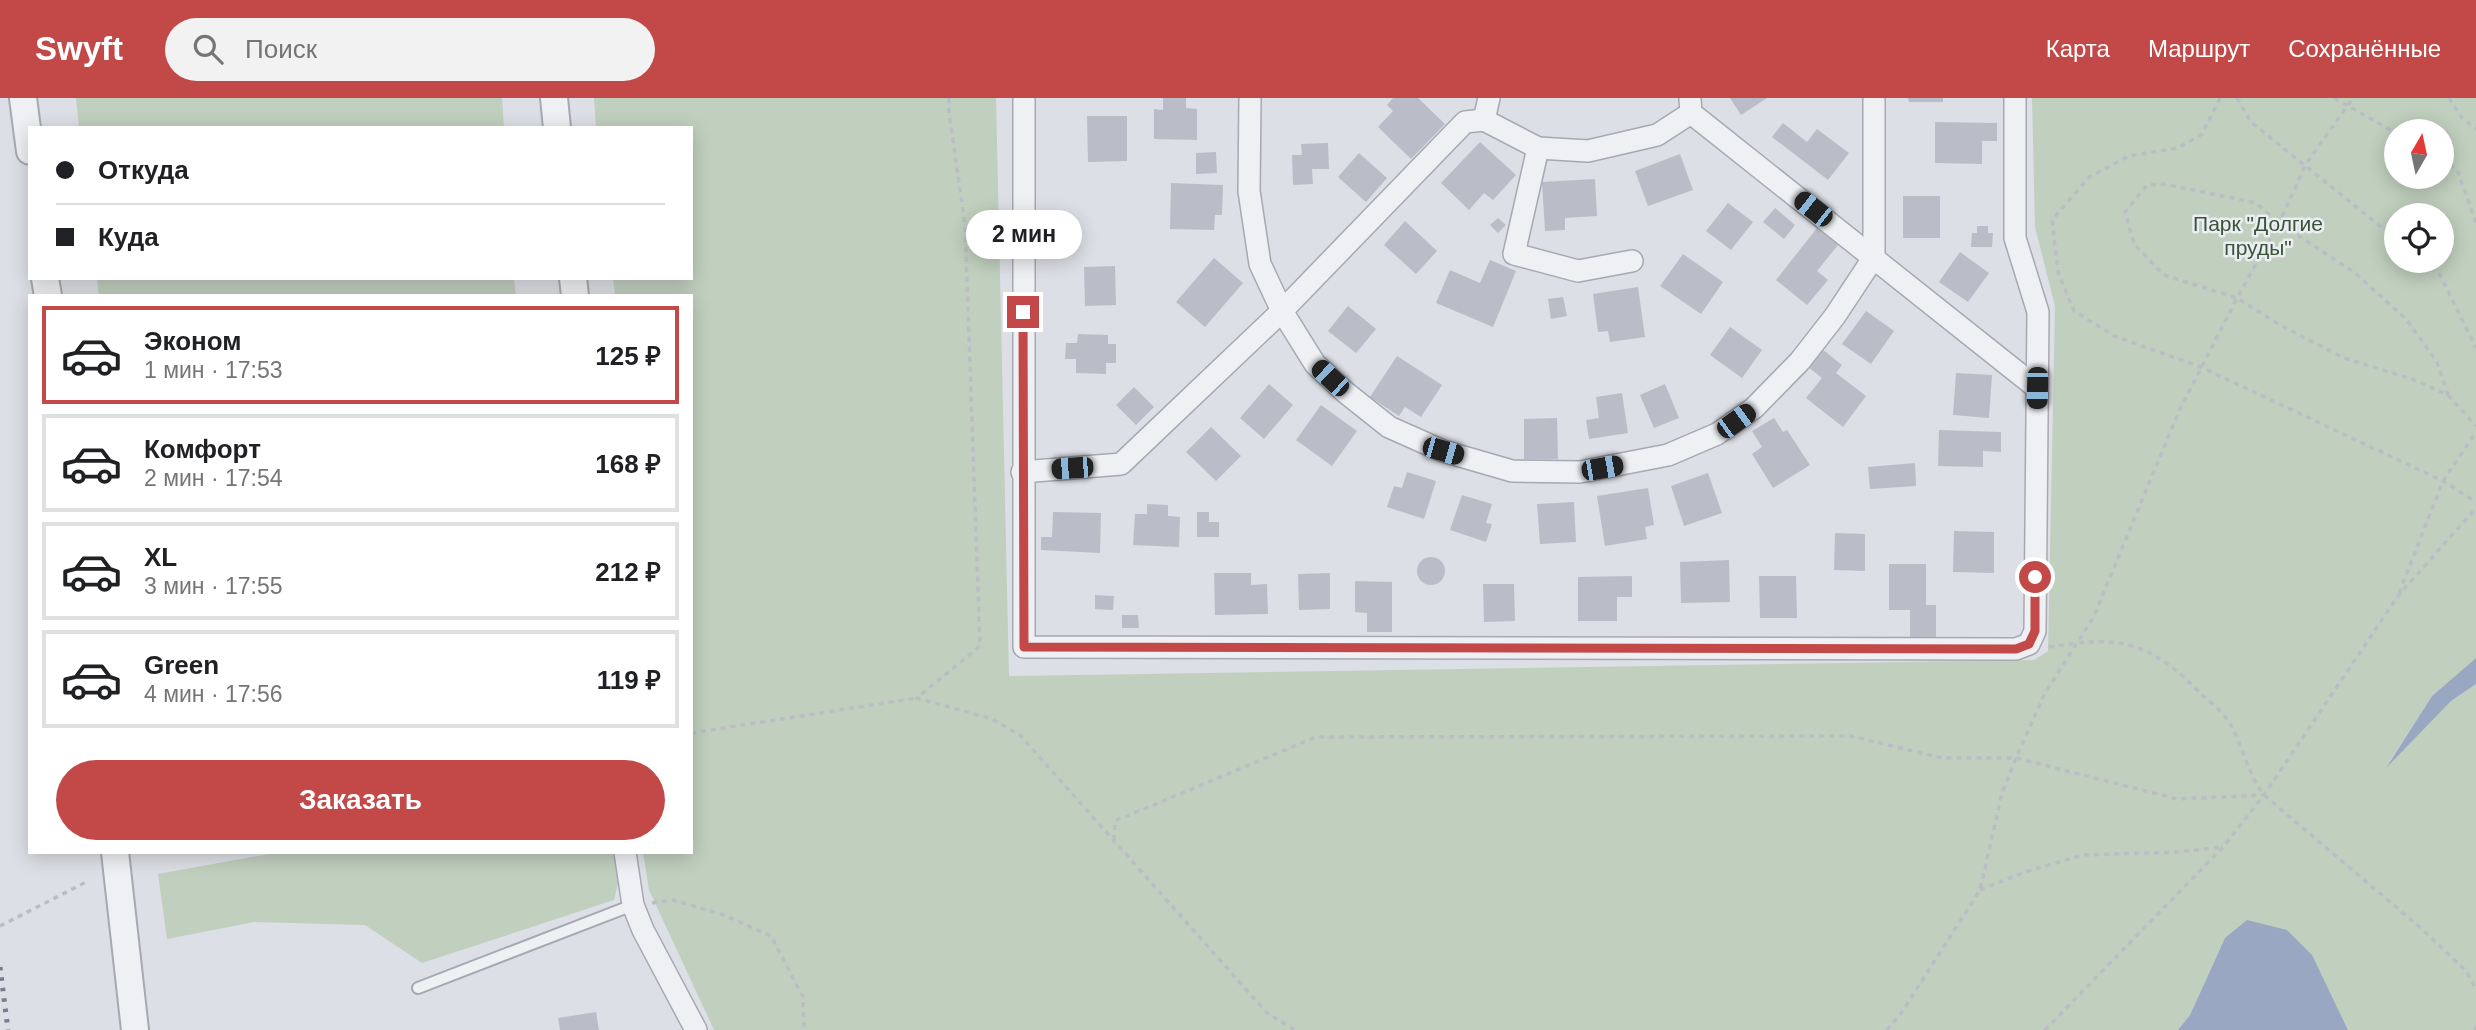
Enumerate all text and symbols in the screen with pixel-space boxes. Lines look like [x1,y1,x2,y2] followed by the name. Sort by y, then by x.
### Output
[165,18,655,81] search box
[35,30,123,67] text: Swyft
[189,30,227,68] icon: search
[245,34,317,64] text: Поиск
[2046,35,2110,62] text: Карта
[2148,35,2250,62] text: Маршрут
[2288,35,2441,62] text: Сохранённые
[2384,119,2454,189] north arrow
[2384,119,2454,273] map controls
[98,155,189,185] text: Откуда
[1790,188,1837,230] car
[2384,203,2454,273] button: locate
[965,211,1081,260] callout: 2 мин
[2193,212,2323,259] park label: Парк "Долгие пруды"
[992,221,1056,247] text: 2 мин
[98,222,159,252] text: Куда
[1007,296,1039,328] route end
[60,324,123,387] icon: car
[144,326,242,356] text: Эконом
[595,341,661,371] text: 125 ₽
[1308,356,1353,400] car
[144,357,283,383] text: 1 мин · 17:53
[2027,367,2048,409] car
[1713,400,1760,442] car
[60,432,123,495] icon: car
[144,434,261,464] text: Комфорт
[1420,435,1467,467] car
[595,449,661,479] text: 168 ₽
[1580,454,1625,482] car
[1051,456,1094,480] car
[144,465,283,491] text: 2 мин · 17:54
[60,540,123,603] icon: car
[144,542,177,572] text: XL
[595,557,661,587] text: 212 ₽
[2019,561,2051,593] route start
[144,573,283,599] text: 3 мин · 17:55
[60,648,123,711] icon: car
[144,650,219,680] text: Green
[597,665,661,695] text: 119 ₽
[144,681,283,707] text: 4 мин · 17:56
[56,760,665,840] button: Заказать

